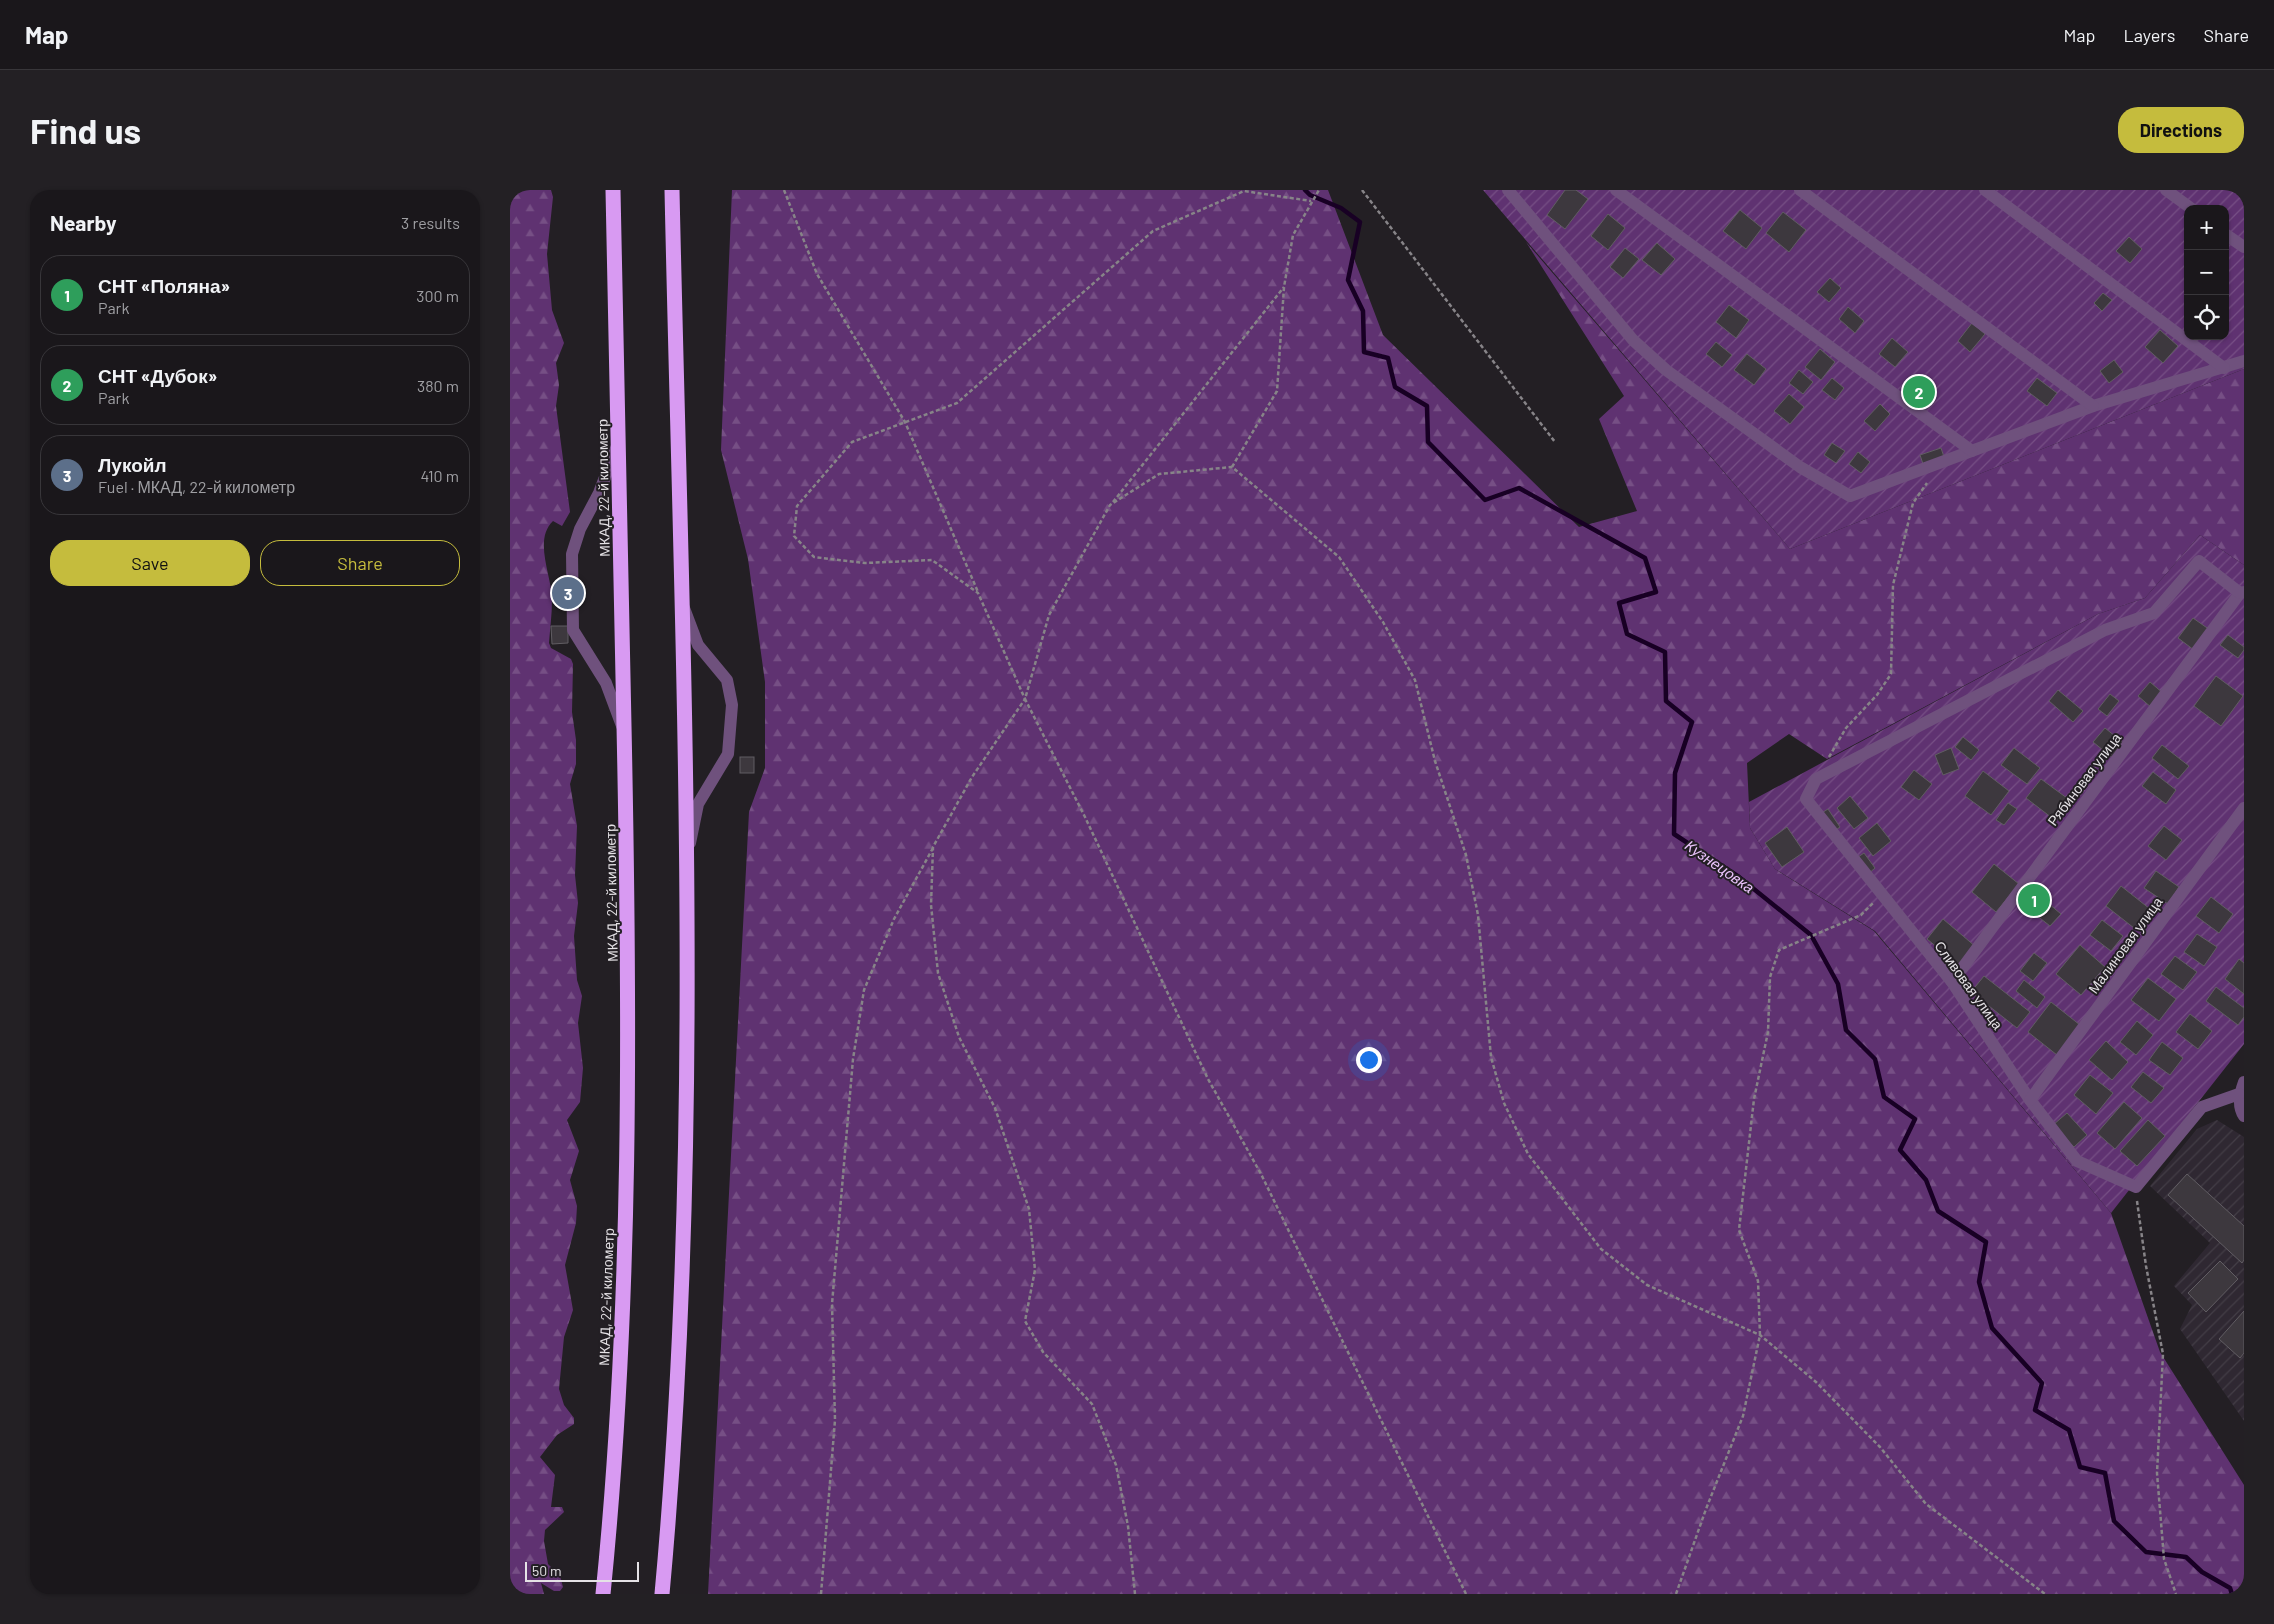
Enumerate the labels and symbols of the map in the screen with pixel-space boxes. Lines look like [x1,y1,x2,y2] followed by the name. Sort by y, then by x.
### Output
[1903,373,1935,411] pin: 2
[593,419,613,557] street label: МКАД, 22-й километр
[552,574,584,612] pin: 3
[2044,729,2125,829] street label: Рябиновая улица
[601,824,621,962] street label: МКАД, 22-й километр
[1682,836,1758,896] water label: Кузнецовка
[2018,881,2050,919] pin: 1
[2084,893,2166,997] street label: Малиновая улица
[1931,937,2007,1033] street label: Сливовая улица
[1356,1047,1382,1073] your location
[595,1228,617,1366] street label: МКАД, 22-й километр
[525,1559,639,1582] scale bar

